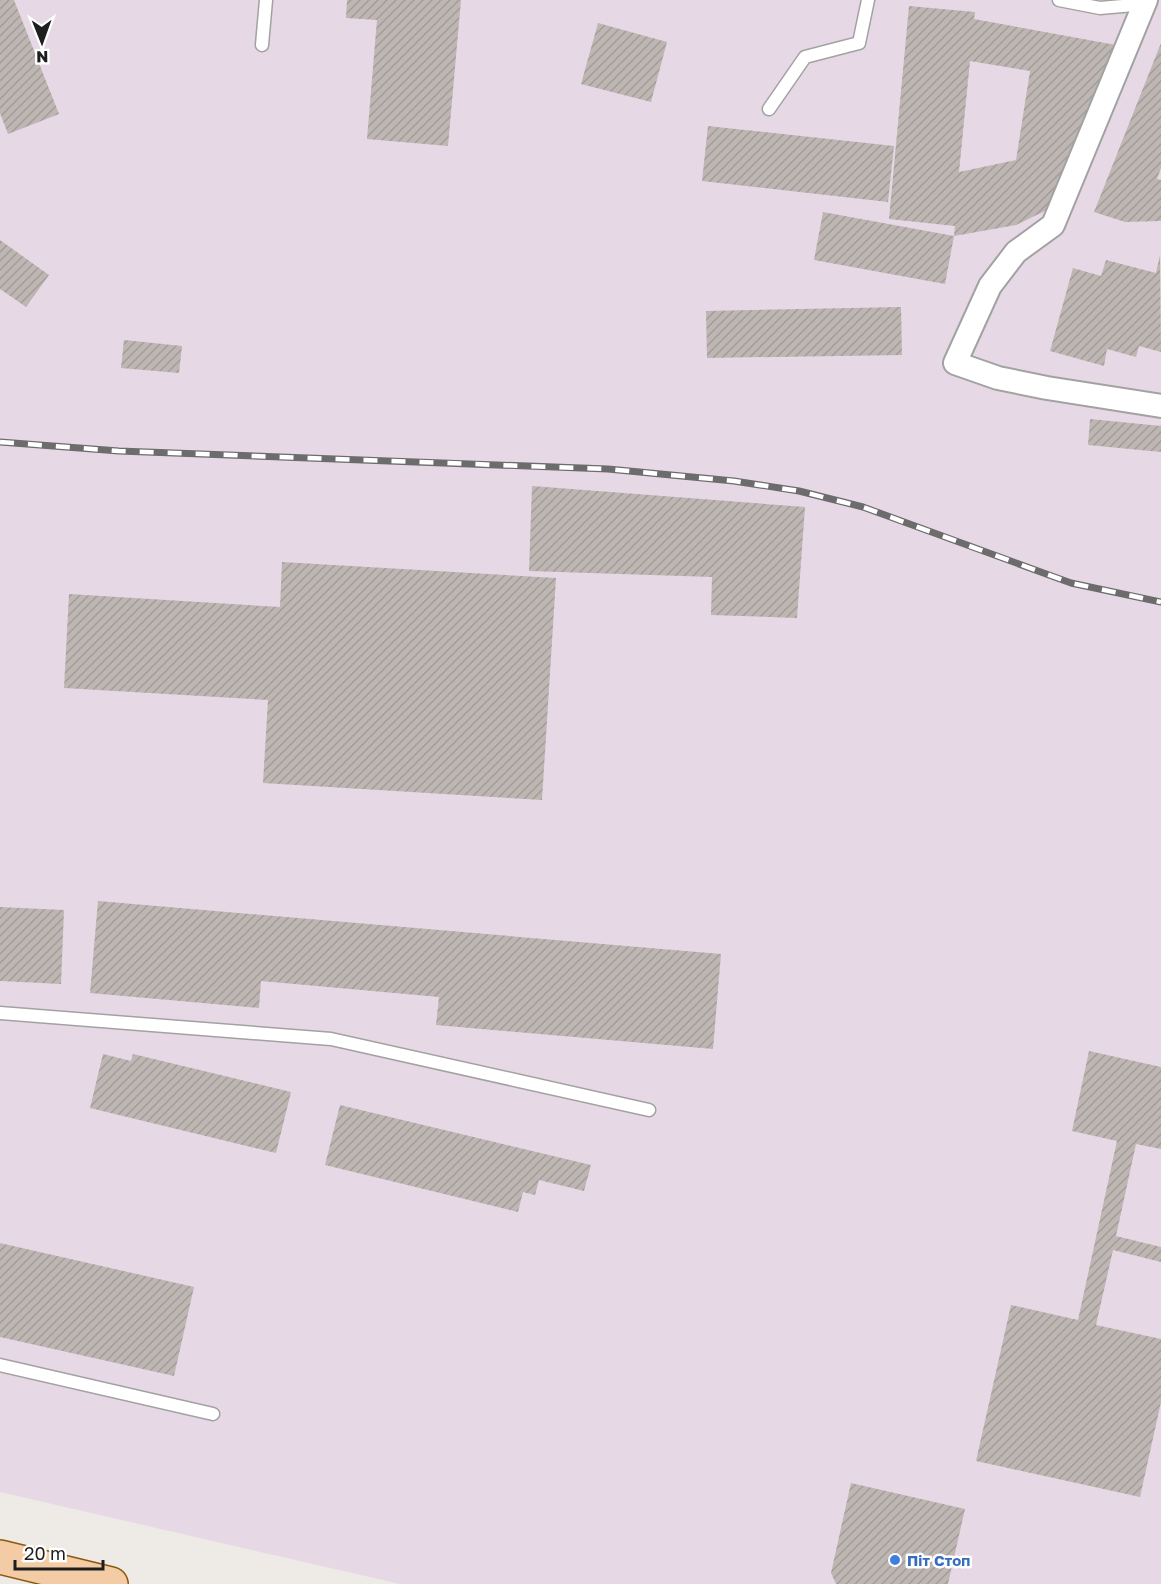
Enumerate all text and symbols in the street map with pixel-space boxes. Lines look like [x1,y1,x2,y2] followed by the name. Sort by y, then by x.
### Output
[12,12,72,72] north arrow
[36,47,49,67] text: N
[15,1533,104,1571] scale bar
[24,1542,66,1564] text: 20 m
[907,1551,970,1569] place label: Піт Стоп
[888,1553,902,1567] marker: Піт Стоп

